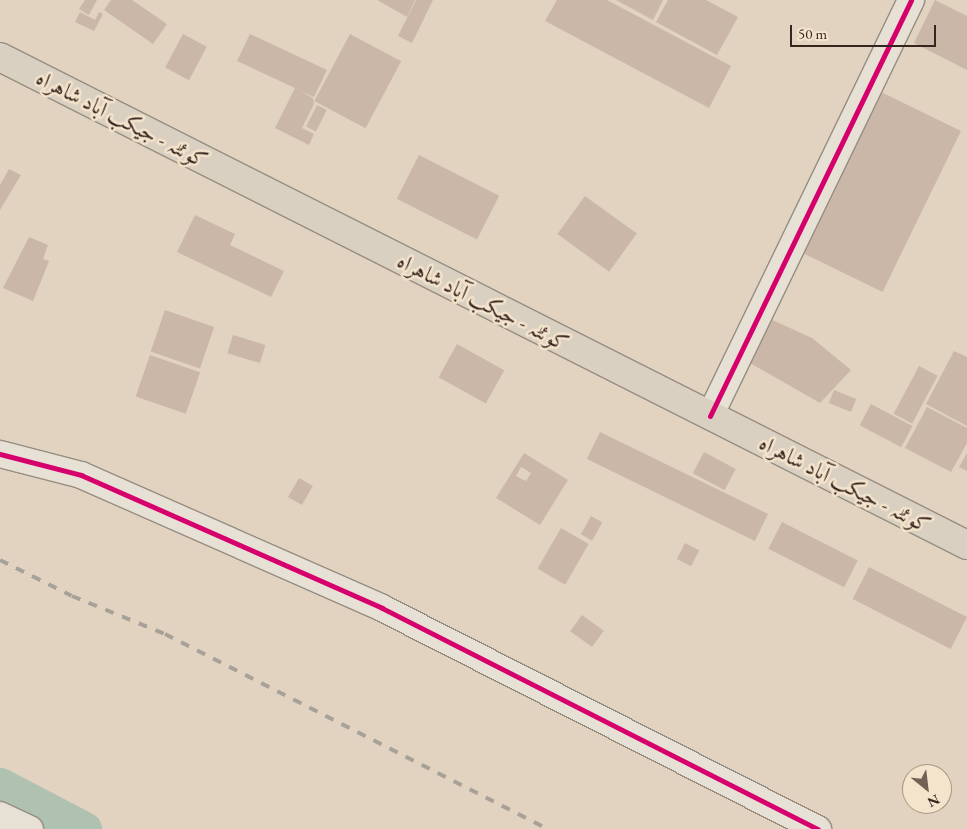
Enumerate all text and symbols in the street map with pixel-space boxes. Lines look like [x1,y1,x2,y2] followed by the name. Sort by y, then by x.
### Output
[792,15,938,47] scale bar
[798,24,827,43] text: 50 m
[32,64,212,174] street label: کوئٹہ - جیکب آباد شاہراہ
[393,247,573,357] street label: کوئٹہ - جیکب آباد شاہراہ
[755,429,935,539] street label: کوئٹہ - جیکب آباد شاہراہ
[902,764,952,814] north arrow
[924,791,943,812] text: N

